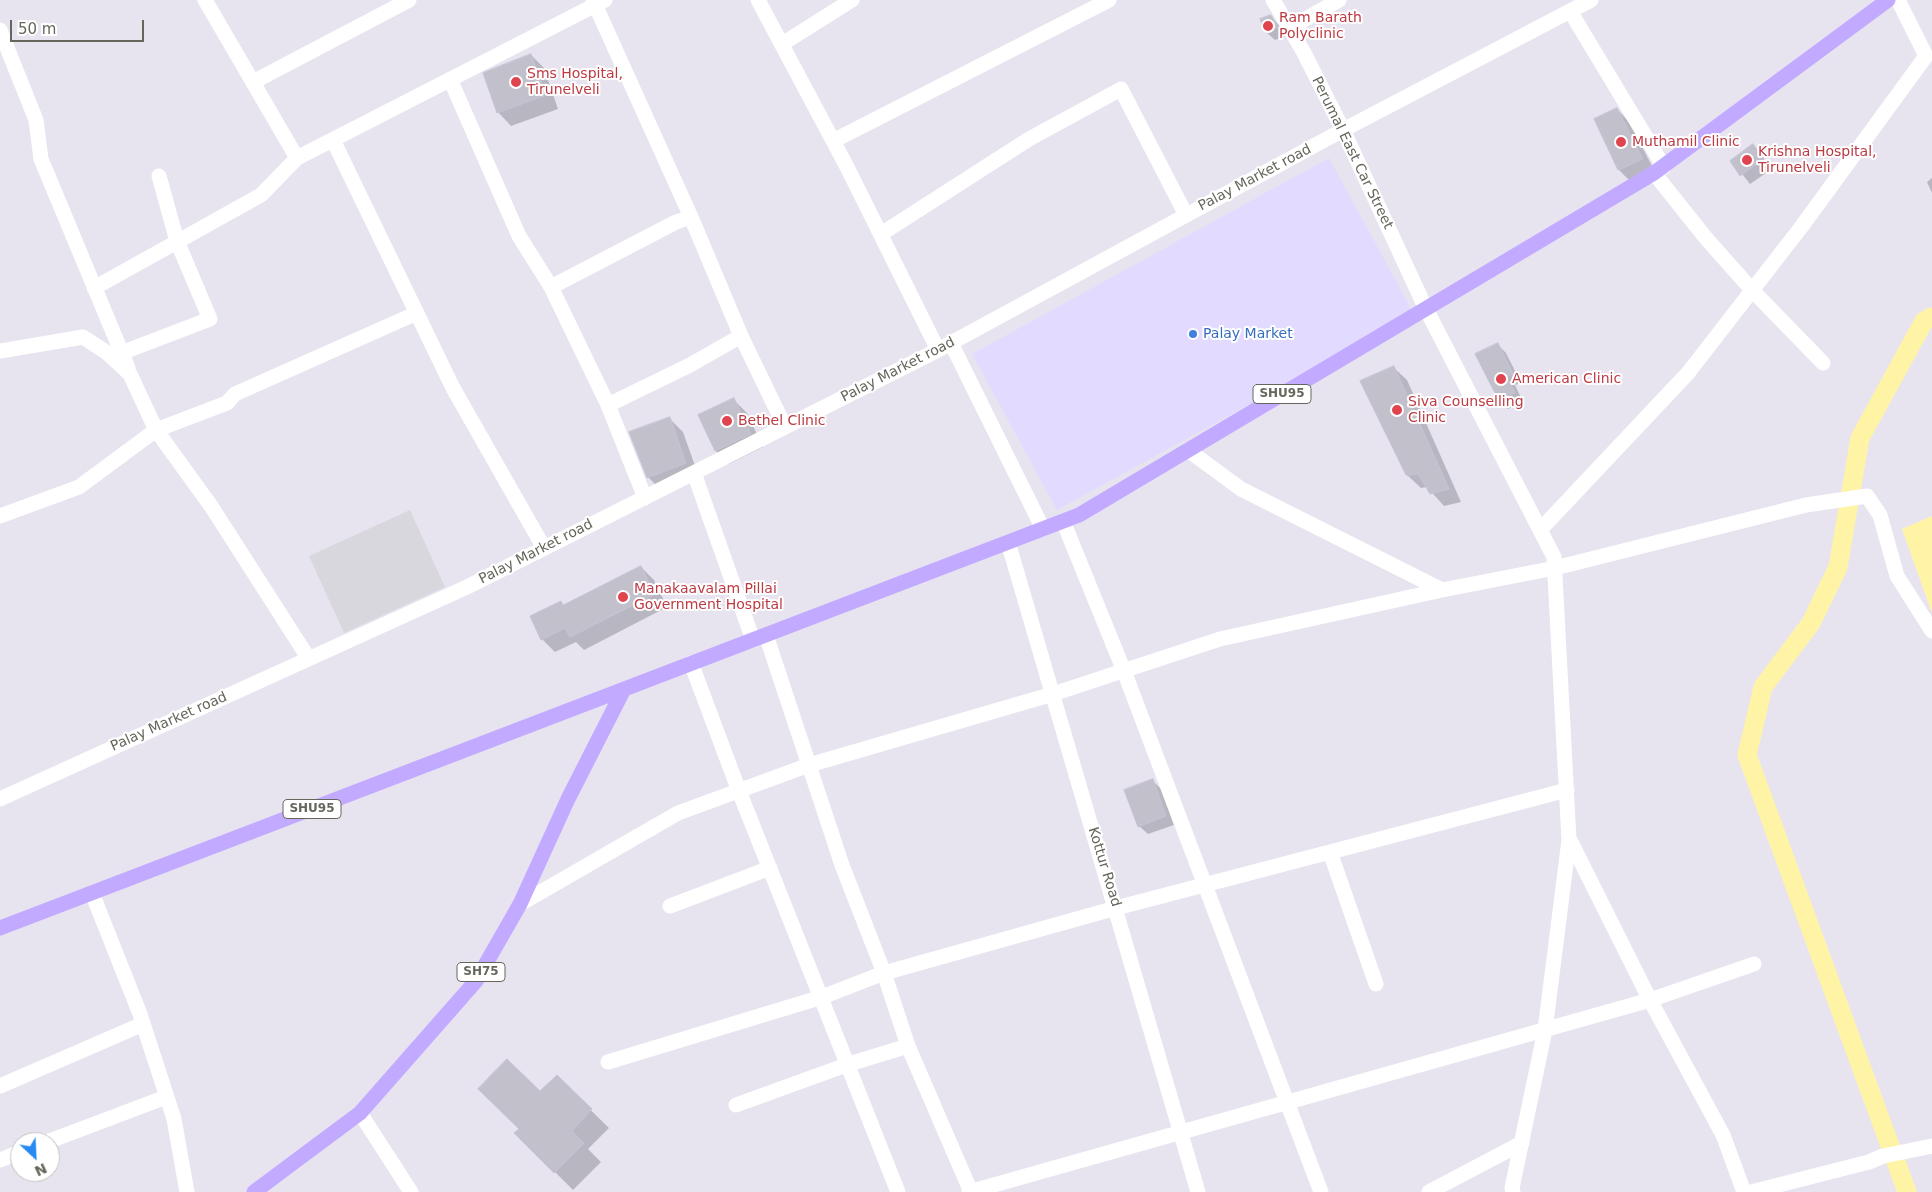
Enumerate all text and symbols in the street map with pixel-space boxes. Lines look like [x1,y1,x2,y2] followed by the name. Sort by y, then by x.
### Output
[12,10,146,42] scale bar
[1279,10,1362,42] place label: Ram Barath Polyclinic
[1261,19,1275,33] marker: Ram Barath Polyclinic
[18,20,56,38] text: 50 m
[527,66,623,98] place label: Sms Hospital, Tirunelveli
[1308,74,1396,232] street label: Perumal East Car Street
[509,75,523,89] marker: Sms Hospital, Tirunelveli
[1632,134,1740,150] place label: Muthamil Clinic
[1614,135,1628,149] marker: Muthamil Clinic
[1196,141,1314,215] street label: Palay Market road
[1758,144,1876,176] place label: Krishna Hospital, Tirunelveli
[1740,153,1754,167] marker: Krishna Hospital, Tirunelveli
[1203,326,1293,342] place label: Palay Market
[1187,328,1199,340] marker: Palay Market
[838,334,958,406] street label: Palay Market road
[1512,371,1621,387] place label: American Clinic
[1494,372,1508,386] marker: American Clinic
[1253,384,1311,404] road number: SHU95
[1408,394,1524,427] place label: Siva Counselling Clinic
[1390,403,1404,417] marker: Siva Counselling Clinic
[738,413,826,429] place label: Bethel Clinic
[720,414,734,428] marker: Bethel Clinic
[476,516,596,588] street label: Palay Market road
[634,581,783,614] place label: Manakaavalam Pillai Government Hospital
[616,590,630,604] marker: Manakaavalam Pillai Government Hospital
[108,689,230,755] street label: Palay Market road
[283,800,341,819] road number: SHU95
[1084,825,1124,909] street label: Kottur Road
[457,962,505,982] road number: SH75
[10,1132,60,1182] north arrow
[32,1160,50,1179] text: N

